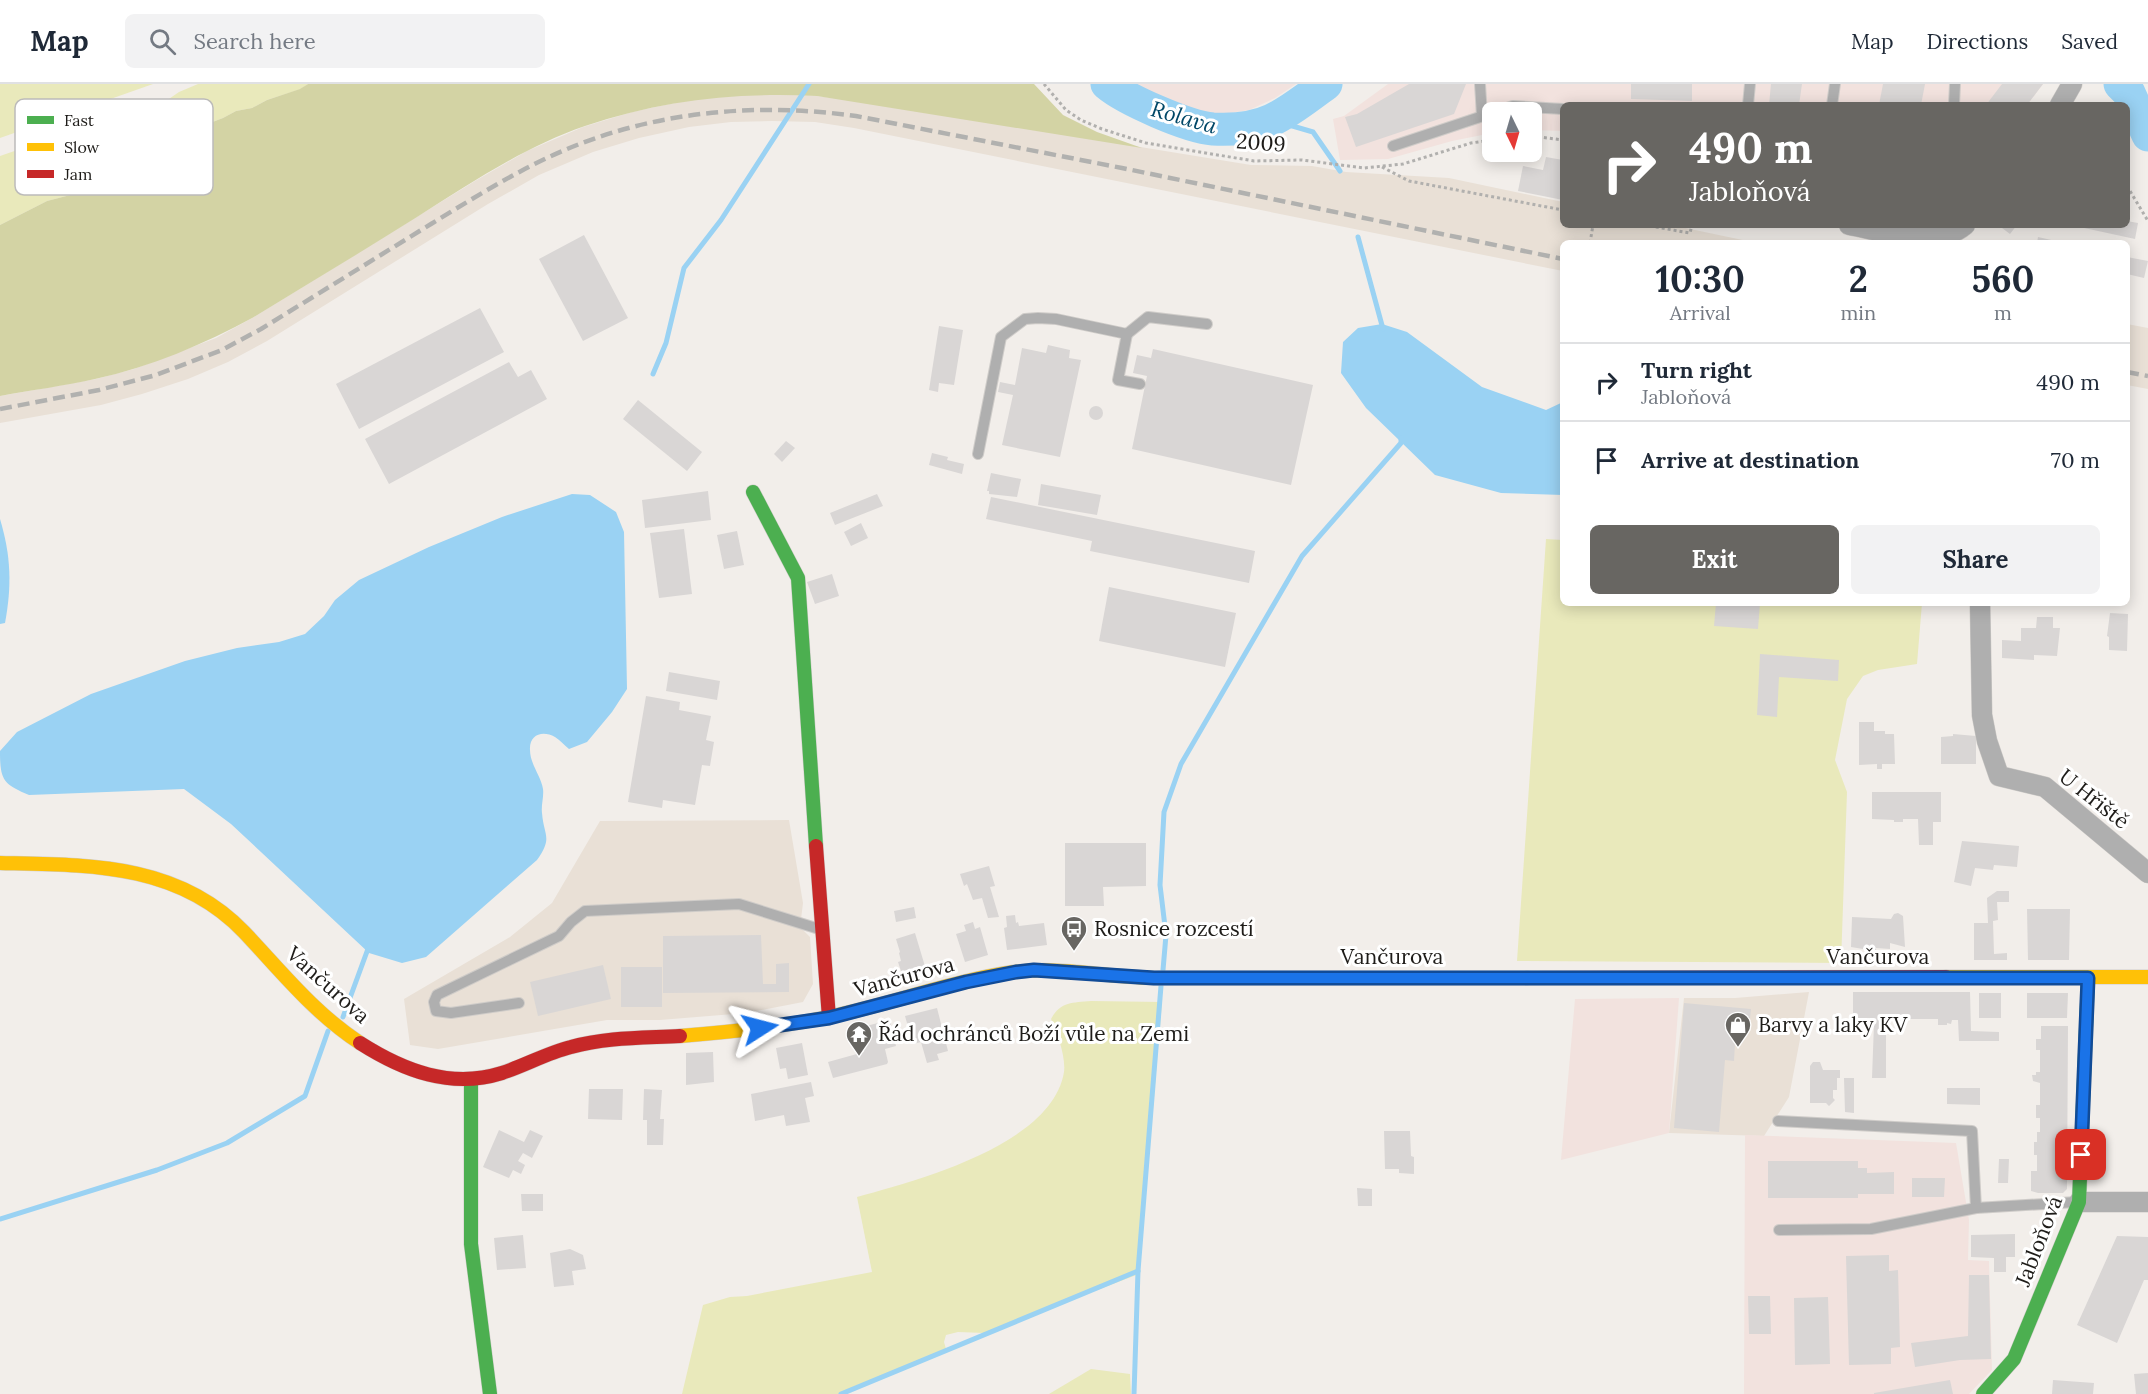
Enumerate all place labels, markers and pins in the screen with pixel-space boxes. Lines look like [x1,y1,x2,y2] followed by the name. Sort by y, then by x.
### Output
[1059,914,1089,952] bus stop icon: Rosnice rozcestí
[1094,915,1254,942] place label: Rosnice rozcestí
[1723,1010,1753,1048] shop icon: Barvy a laky KV
[1758,1011,1908,1038] place label: Barvy a laky KV
[844,1019,874,1057] temple icon: Řád ochránců Boží vůle na Zemi
[878,1020,1189,1047] place label: Řád ochránců Boží vůle na Zemi
[2055,1129,2106,1180] pin

